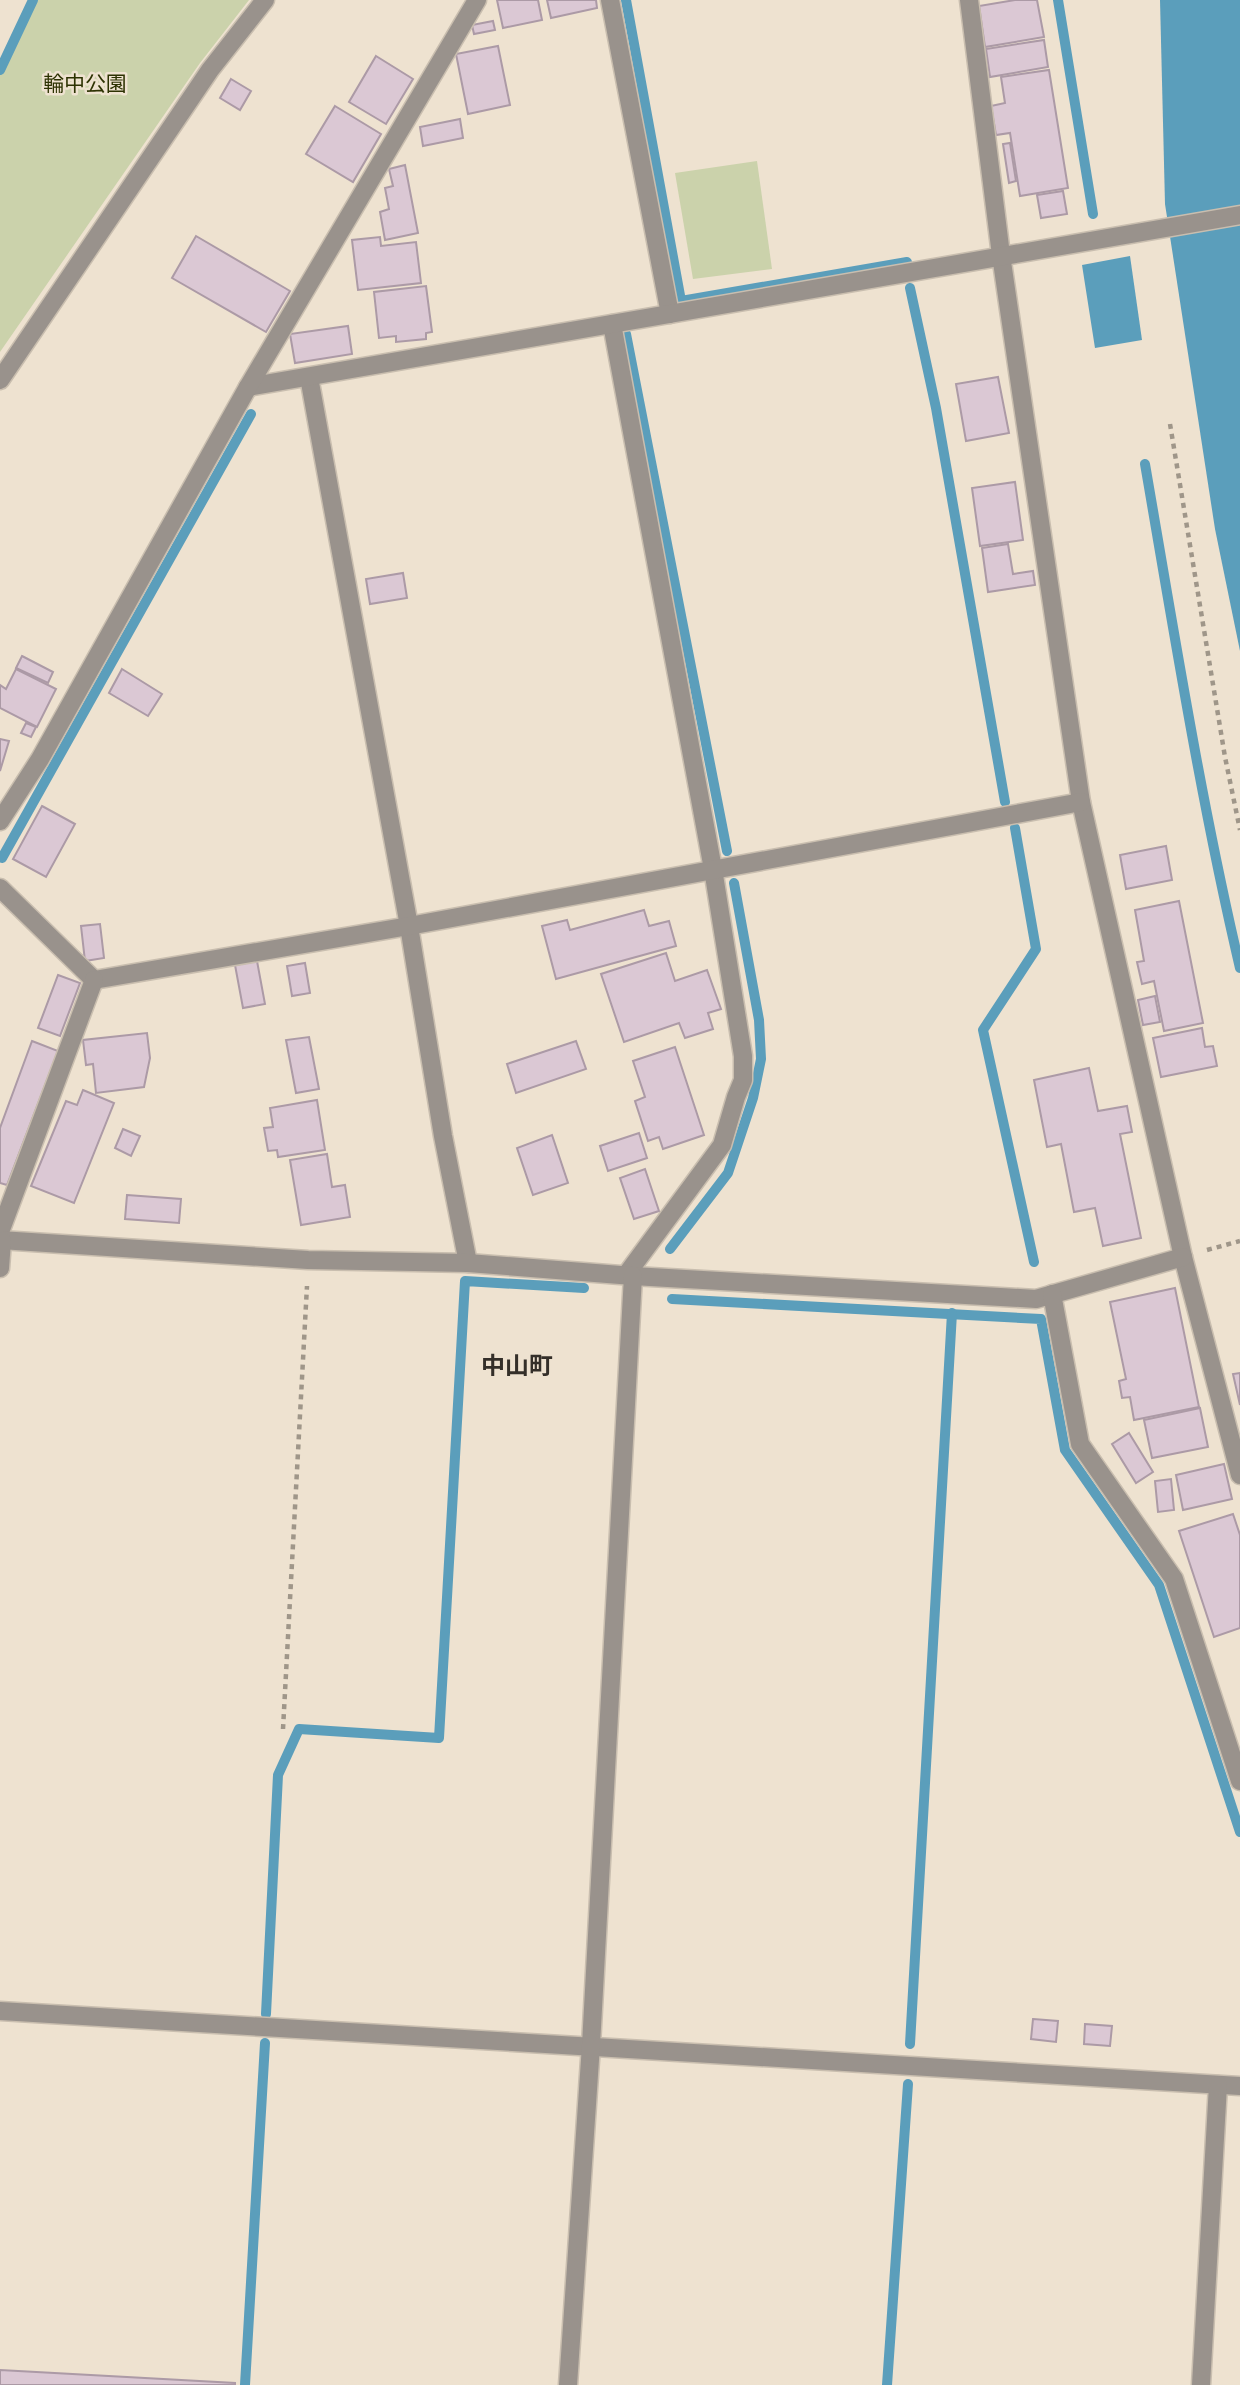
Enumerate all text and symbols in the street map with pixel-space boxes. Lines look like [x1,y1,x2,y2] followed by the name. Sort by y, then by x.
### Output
[43,69,127,99] park label: 輪中公園
[481,1349,553,1384] district label: 中山町

